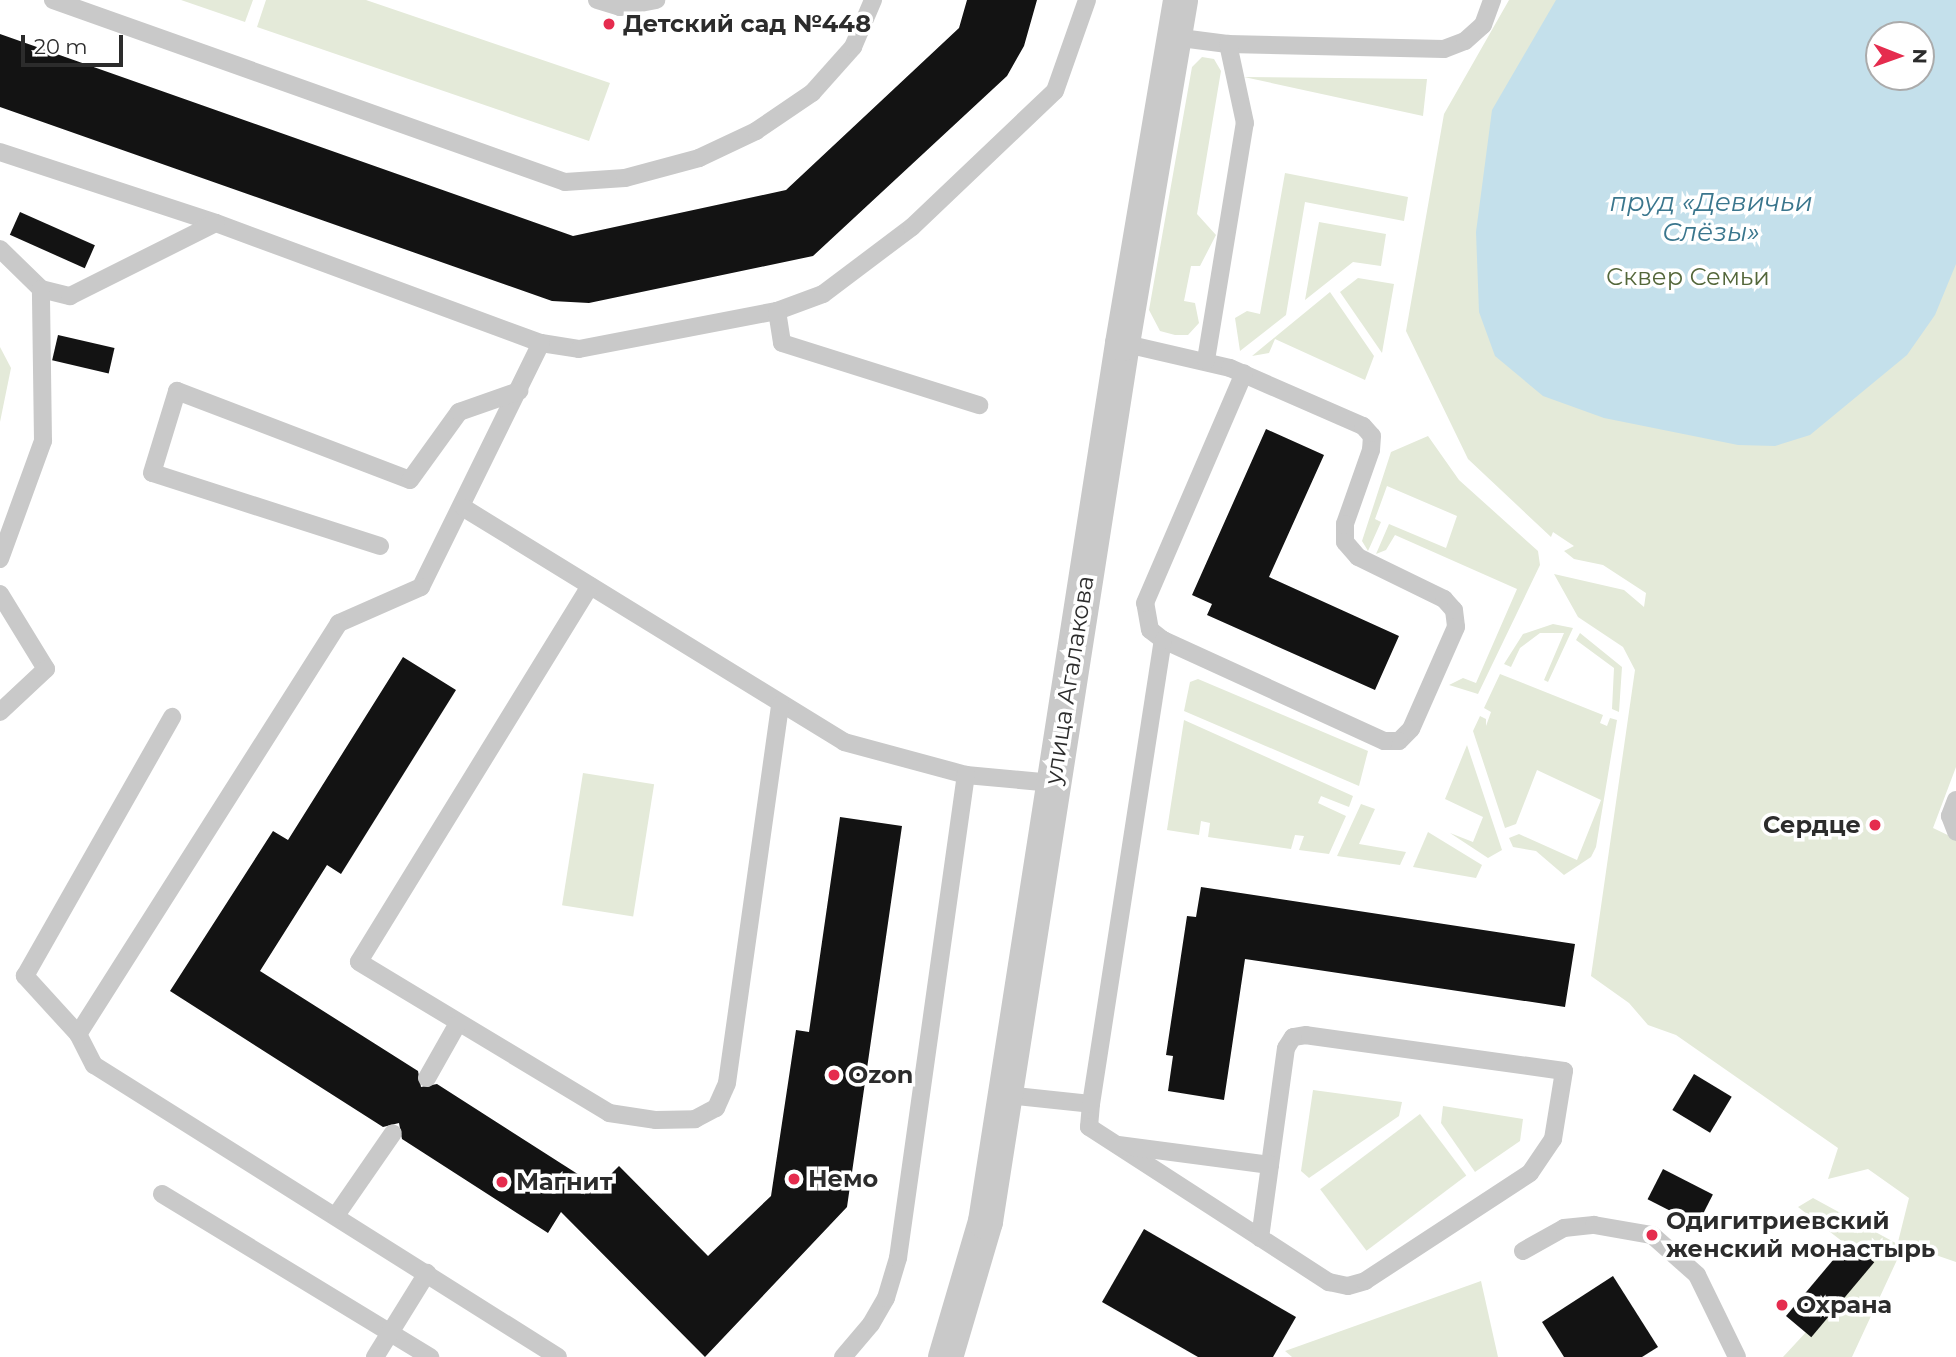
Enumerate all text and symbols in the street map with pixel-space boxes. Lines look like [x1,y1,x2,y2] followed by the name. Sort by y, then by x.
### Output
[623,10,871,38] place label: Детский сад №448
[601,16,617,32] marker: Детский сад №448
[24,21,126,65] scale bar
[1865,21,1935,91] north arrow
[34,34,88,59] text: 20 m
[1908,48,1931,64] text: N
[1609,187,1813,248] water label: пруд «Девичьи Слёзы»
[1606,263,1770,291] park label: Сквер Семьи
[1038,574,1100,786] street label: улица Агалакова
[1763,811,1861,839] place label: Сердце
[1867,817,1883,833] marker: Сердце
[848,1061,913,1089] place label: Ozon
[826,1067,842,1083] marker: Ozon
[808,1165,878,1193] place label: Немо
[516,1168,612,1196] place label: Магнит
[786,1171,802,1187] marker: Немо
[494,1174,510,1190] marker: Магнит
[1666,1207,1935,1263] place label: Одигитриевский женский монастырь
[1644,1227,1660,1243] marker: Одигитриевский женский монастырь
[1796,1291,1892,1319] place label: Охрана
[1774,1297,1790,1313] marker: Охрана

